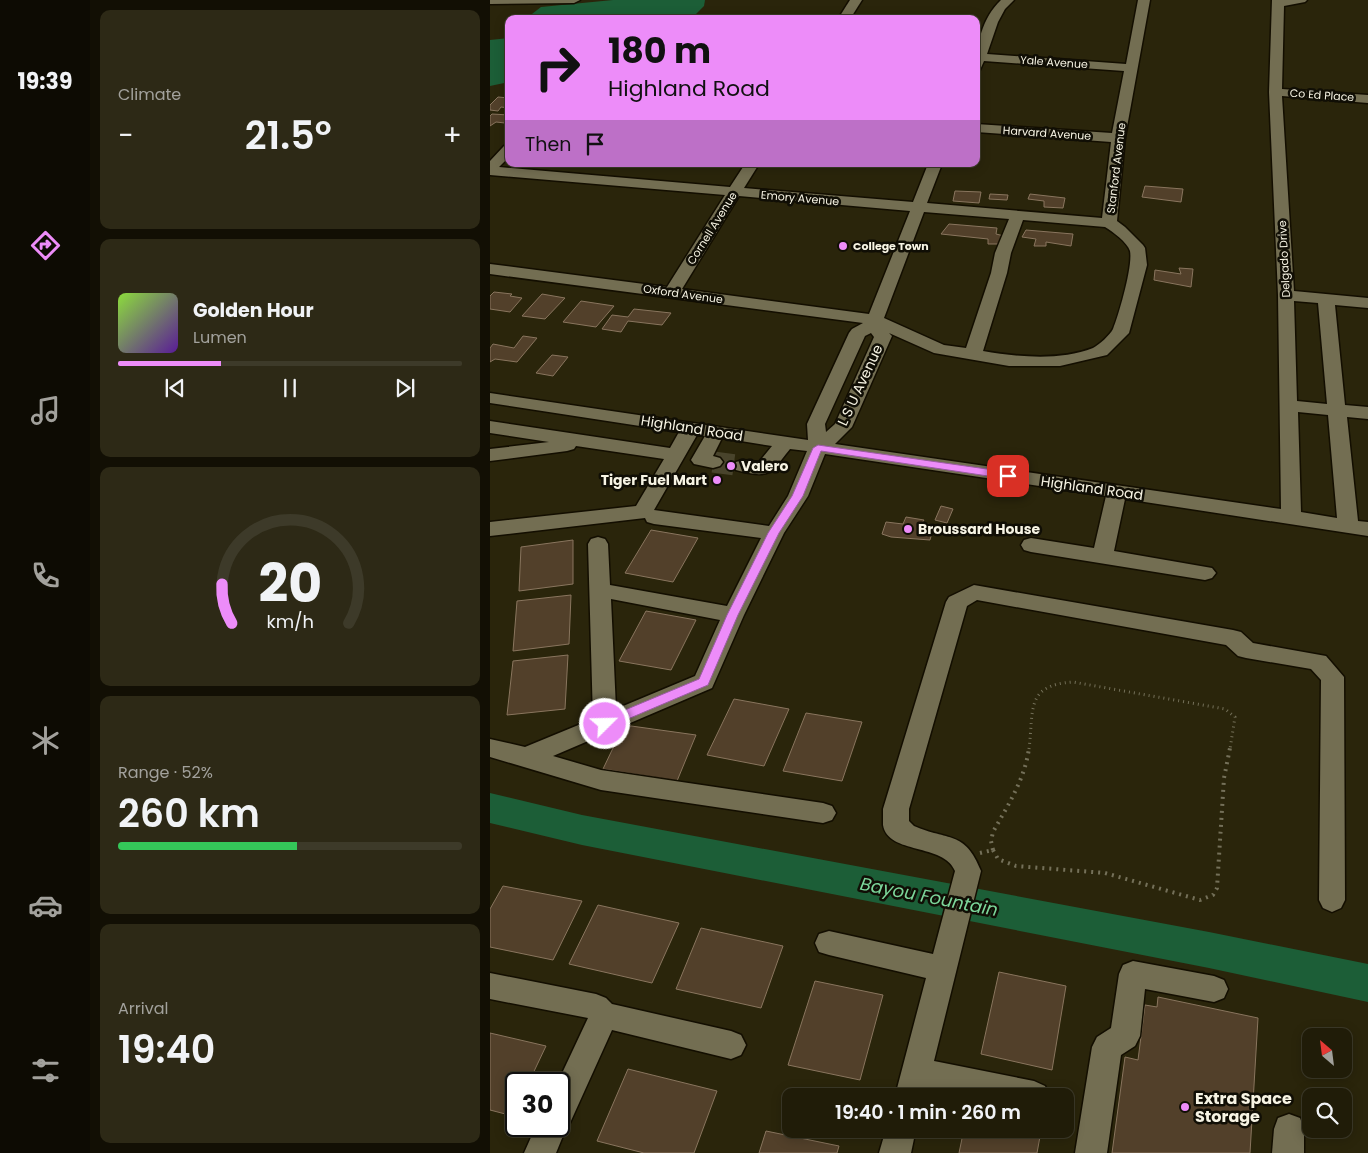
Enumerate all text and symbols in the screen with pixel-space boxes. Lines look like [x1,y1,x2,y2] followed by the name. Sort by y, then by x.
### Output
[608,26,711,75] text: 180 m
[525,35,590,100] icon: right
[1020,52,1088,72] street label: Yale Avenue
[18,66,72,97] text: 19:39
[608,73,770,104] text: Highland Road
[118,83,181,106] text: Climate
[1289,85,1355,105] street label: Co Ed Place
[245,109,332,162] text: 21.5°
[118,116,133,155] text: −
[443,116,462,155] text: +
[1002,122,1092,144] street label: Harvard Avenue
[1102,122,1130,214] street label: Stanford Avenue
[581,130,609,158] icon: arrive
[525,131,571,158] text: Then
[760,187,840,209] street label: Emory Avenue
[683,188,741,267] street label: Cornell Avenue
[1274,220,1294,298] street label: Delgado Drive
[28,228,63,263] icon: directions
[853,238,929,254] place label: College Town
[837,240,849,252] marker: College Town
[642,280,724,308] street label: Oxford Avenue
[193,297,314,324] text: Golden Hour
[193,326,247,349] text: Lumen
[832,341,888,429] street label: L S U Avenue
[161,374,189,402] icon: previous
[276,374,304,402] icon: pause
[391,374,419,402] icon: next
[28,393,63,428] icon: music
[640,410,744,446] street label: Highland Road
[987,455,1029,497] pin
[741,456,788,476] place label: Valero
[725,460,737,472] marker: Valero
[994,462,1022,490] icon: arrive
[601,470,707,490] place label: Tiger Fuel Mart
[1040,471,1144,505] street label: Highland Road
[711,474,723,486] marker: Tiger Fuel Mart
[918,519,1041,539] place label: Broussard House
[902,523,914,535] marker: Broussard House
[258,547,322,620] text: 20
[28,558,63,593] icon: phone
[266,609,314,634] text: km/h
[578,697,630,749] position arrow
[28,723,63,758] icon: climate
[118,761,213,784] text: Range · 52%
[118,787,260,840] text: 260 km
[858,871,1000,922] water label: Bayou Fountain
[28,888,63,923] icon: car
[118,997,168,1020] text: Arrival
[118,1023,215,1076] text: 19:40
[1302,1028,1352,1078] north arrow
[1302,1028,1352,1138] map controls
[28,1053,63,1088] icon: filters
[505,1072,570,1137] speed limit sign: 30
[1195,1087,1292,1128] place label: Extra Space Storage
[1302,1088,1352,1138] button: search
[835,1099,1021,1126] text: 19:40 · 1 min · 260 m
[1179,1101,1191,1113] marker: Extra Space Storage

